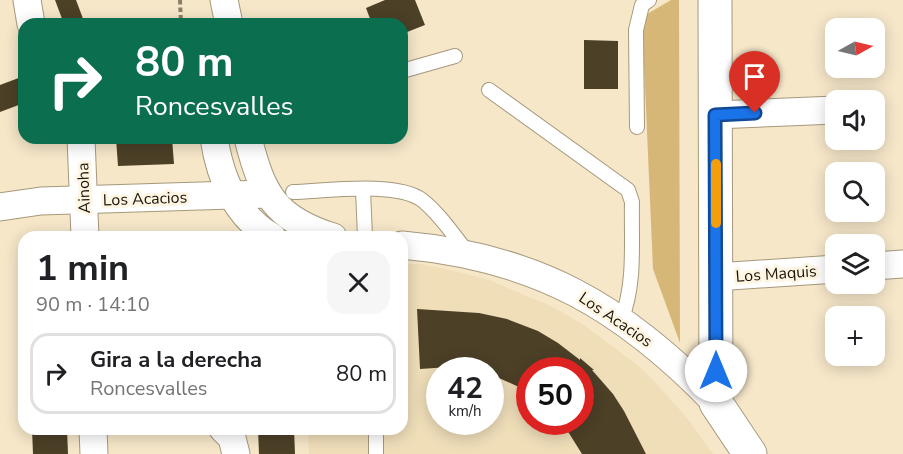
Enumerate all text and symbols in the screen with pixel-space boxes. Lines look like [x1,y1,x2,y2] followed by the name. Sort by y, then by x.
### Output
[825,18,885,78] north arrow
[825,18,885,366] map controls
[135,34,234,91] text: 80 m
[36,42,114,120] icon: right
[729,51,780,113] pin
[738,60,771,93] icon: arrive
[135,88,294,125] text: Roncesvalles
[825,90,885,150] button: sound
[72,162,96,214] street label: Ainoha
[825,162,885,222] button: search
[102,187,188,211] street label: Los Acacios
[825,234,885,294] button: layers
[36,244,129,293] text: 1 min
[327,251,390,314] button: close
[735,260,817,288] street label: Los Maquis
[574,287,657,353] street label: Los Acacios
[36,291,150,318] text: 90 m · 14:10
[825,306,885,366] button: +
[684,339,748,403] position arrow
[90,345,262,375] text: Gira a la derecha
[39,357,72,390] icon: right
[516,357,594,435] speed limit sign: 50
[336,359,387,389] text: 80 m
[447,368,483,409] text: 42
[90,375,207,402] text: Roncesvalles
[448,401,482,421] text: km/h

